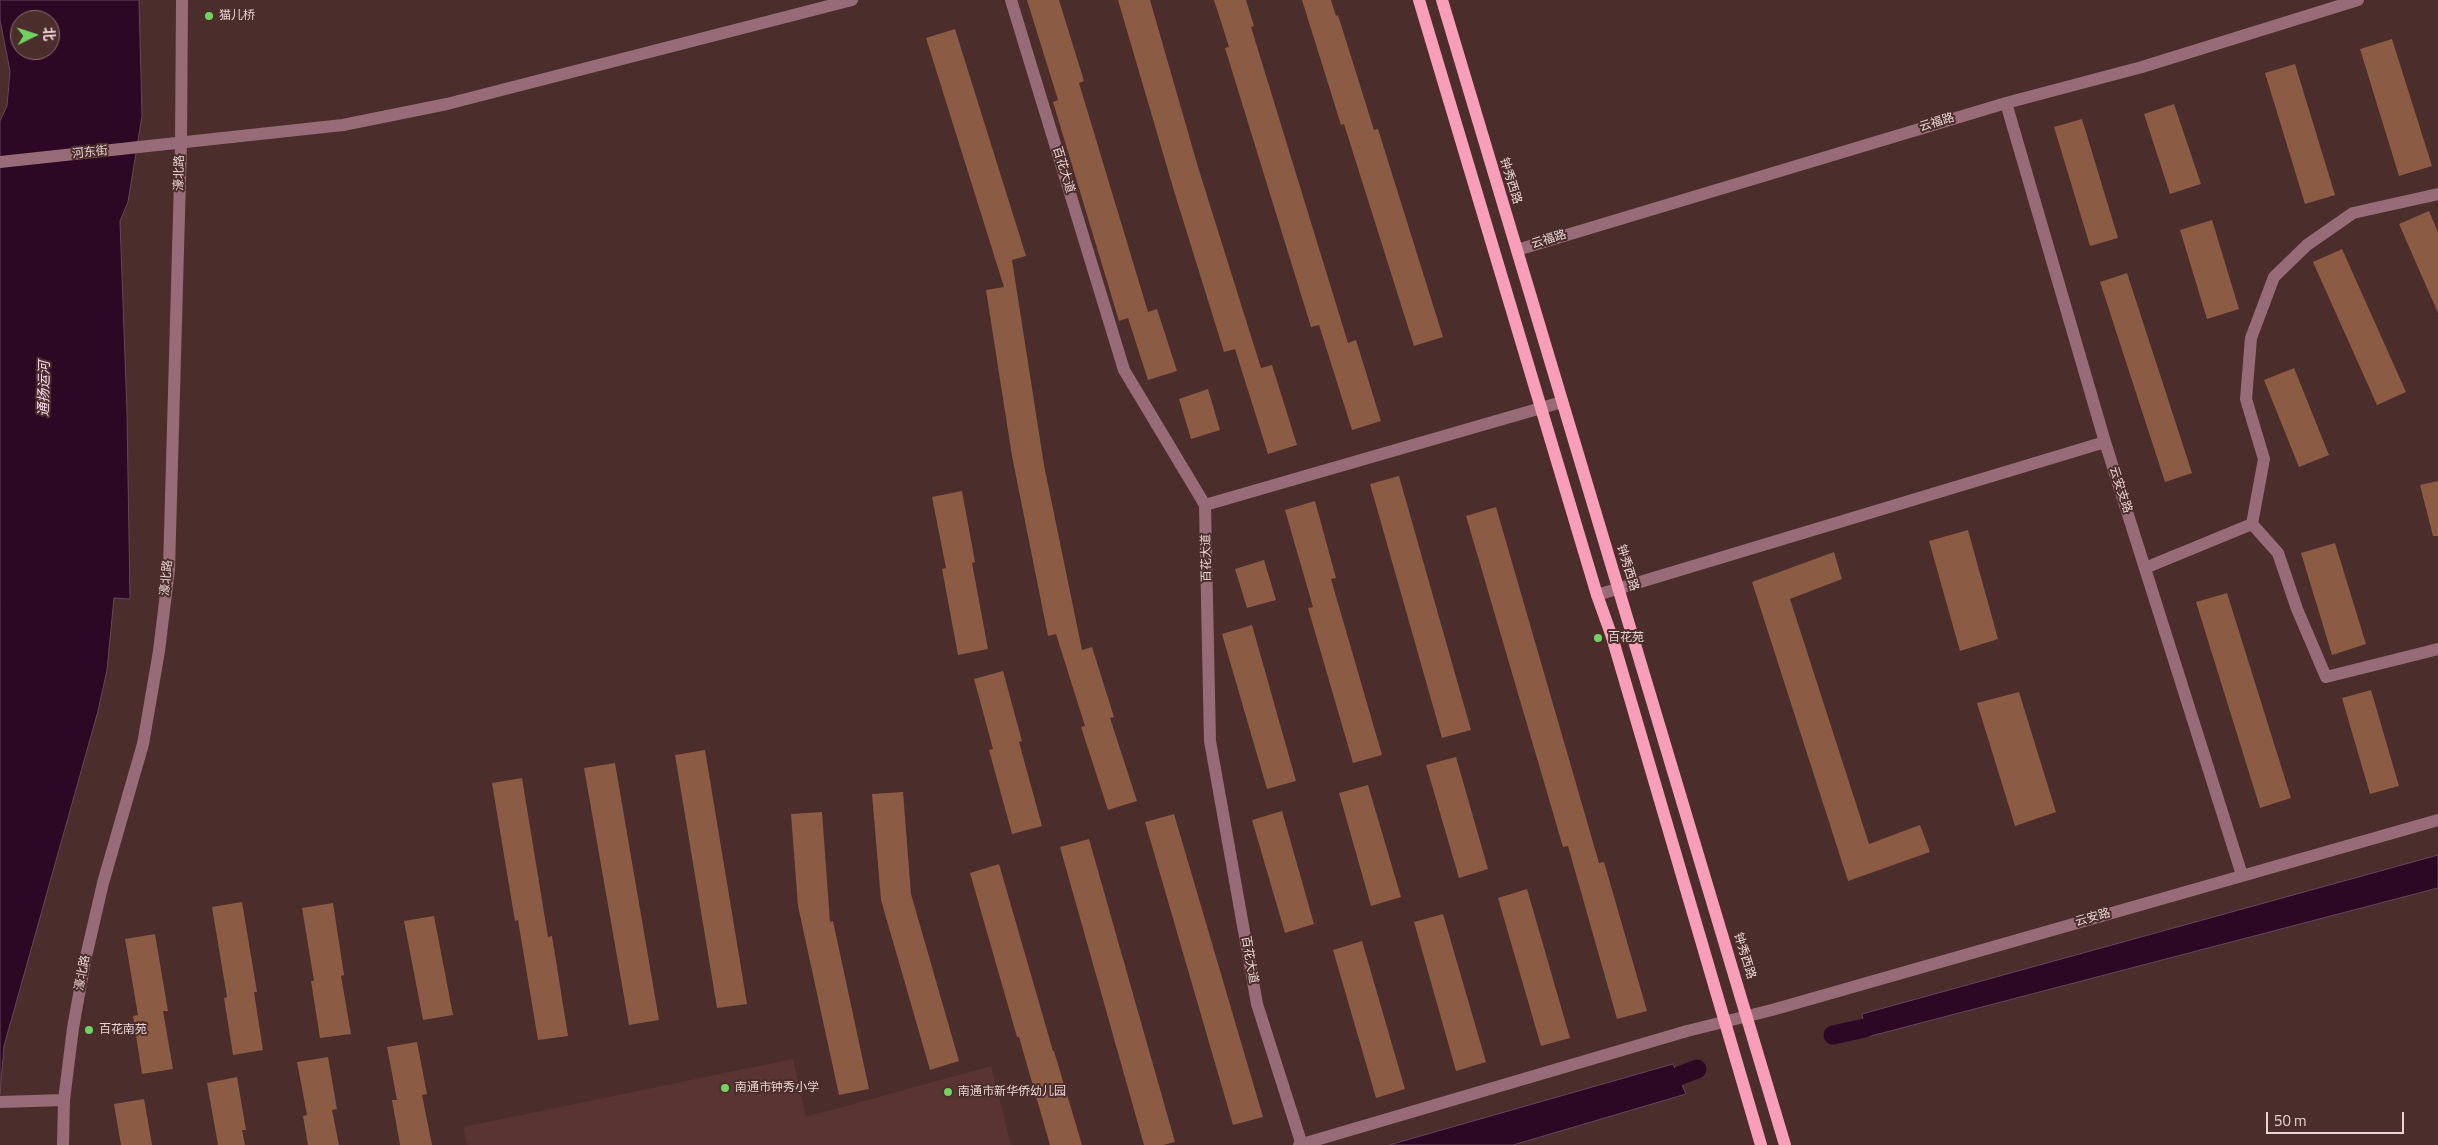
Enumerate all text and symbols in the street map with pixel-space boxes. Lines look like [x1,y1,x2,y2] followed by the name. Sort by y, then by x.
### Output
[219,9,255,23] place label: 猫儿桥
[10,10,60,60] north arrow
[203,10,215,22] marker: 猫儿桥
[39,26,60,42] text: 北
[1918,111,1956,135] street label: 云福路
[71,144,109,162] street label: 河东街
[1049,145,1077,195] street label: 百花大道
[172,155,188,191] street label: 濠北路
[1496,156,1524,206] street label: 钟秀西路
[1530,228,1568,252] street label: 云福路
[36,361,54,417] water label: 通扬运河
[2106,465,2134,515] street label: 云安支路
[1199,534,1215,582] street label: 百花大道
[1613,543,1641,593] street label: 钟秀西路
[158,559,176,597] street label: 濠北路
[1608,631,1644,645] place label: 百花苑
[1592,632,1604,644] marker: 百花苑
[2074,906,2112,930] street label: 云安路
[1730,931,1758,981] street label: 钟秀西路
[1238,935,1260,985] street label: 百花大道
[72,954,94,992] street label: 濠北路
[99,1023,147,1037] place label: 百花南苑
[83,1024,95,1036] marker: 百花南苑
[735,1081,819,1095] place label: 南通市钟秀小学
[719,1082,731,1094] marker: 南通市钟秀小学
[958,1085,1066,1099] place label: 南通市新华侨幼儿园
[942,1086,954,1098] marker: 南通市新华侨幼儿园
[2268,1102,2406,1134] scale bar
[2274,1109,2307,1132] text: 50 m

